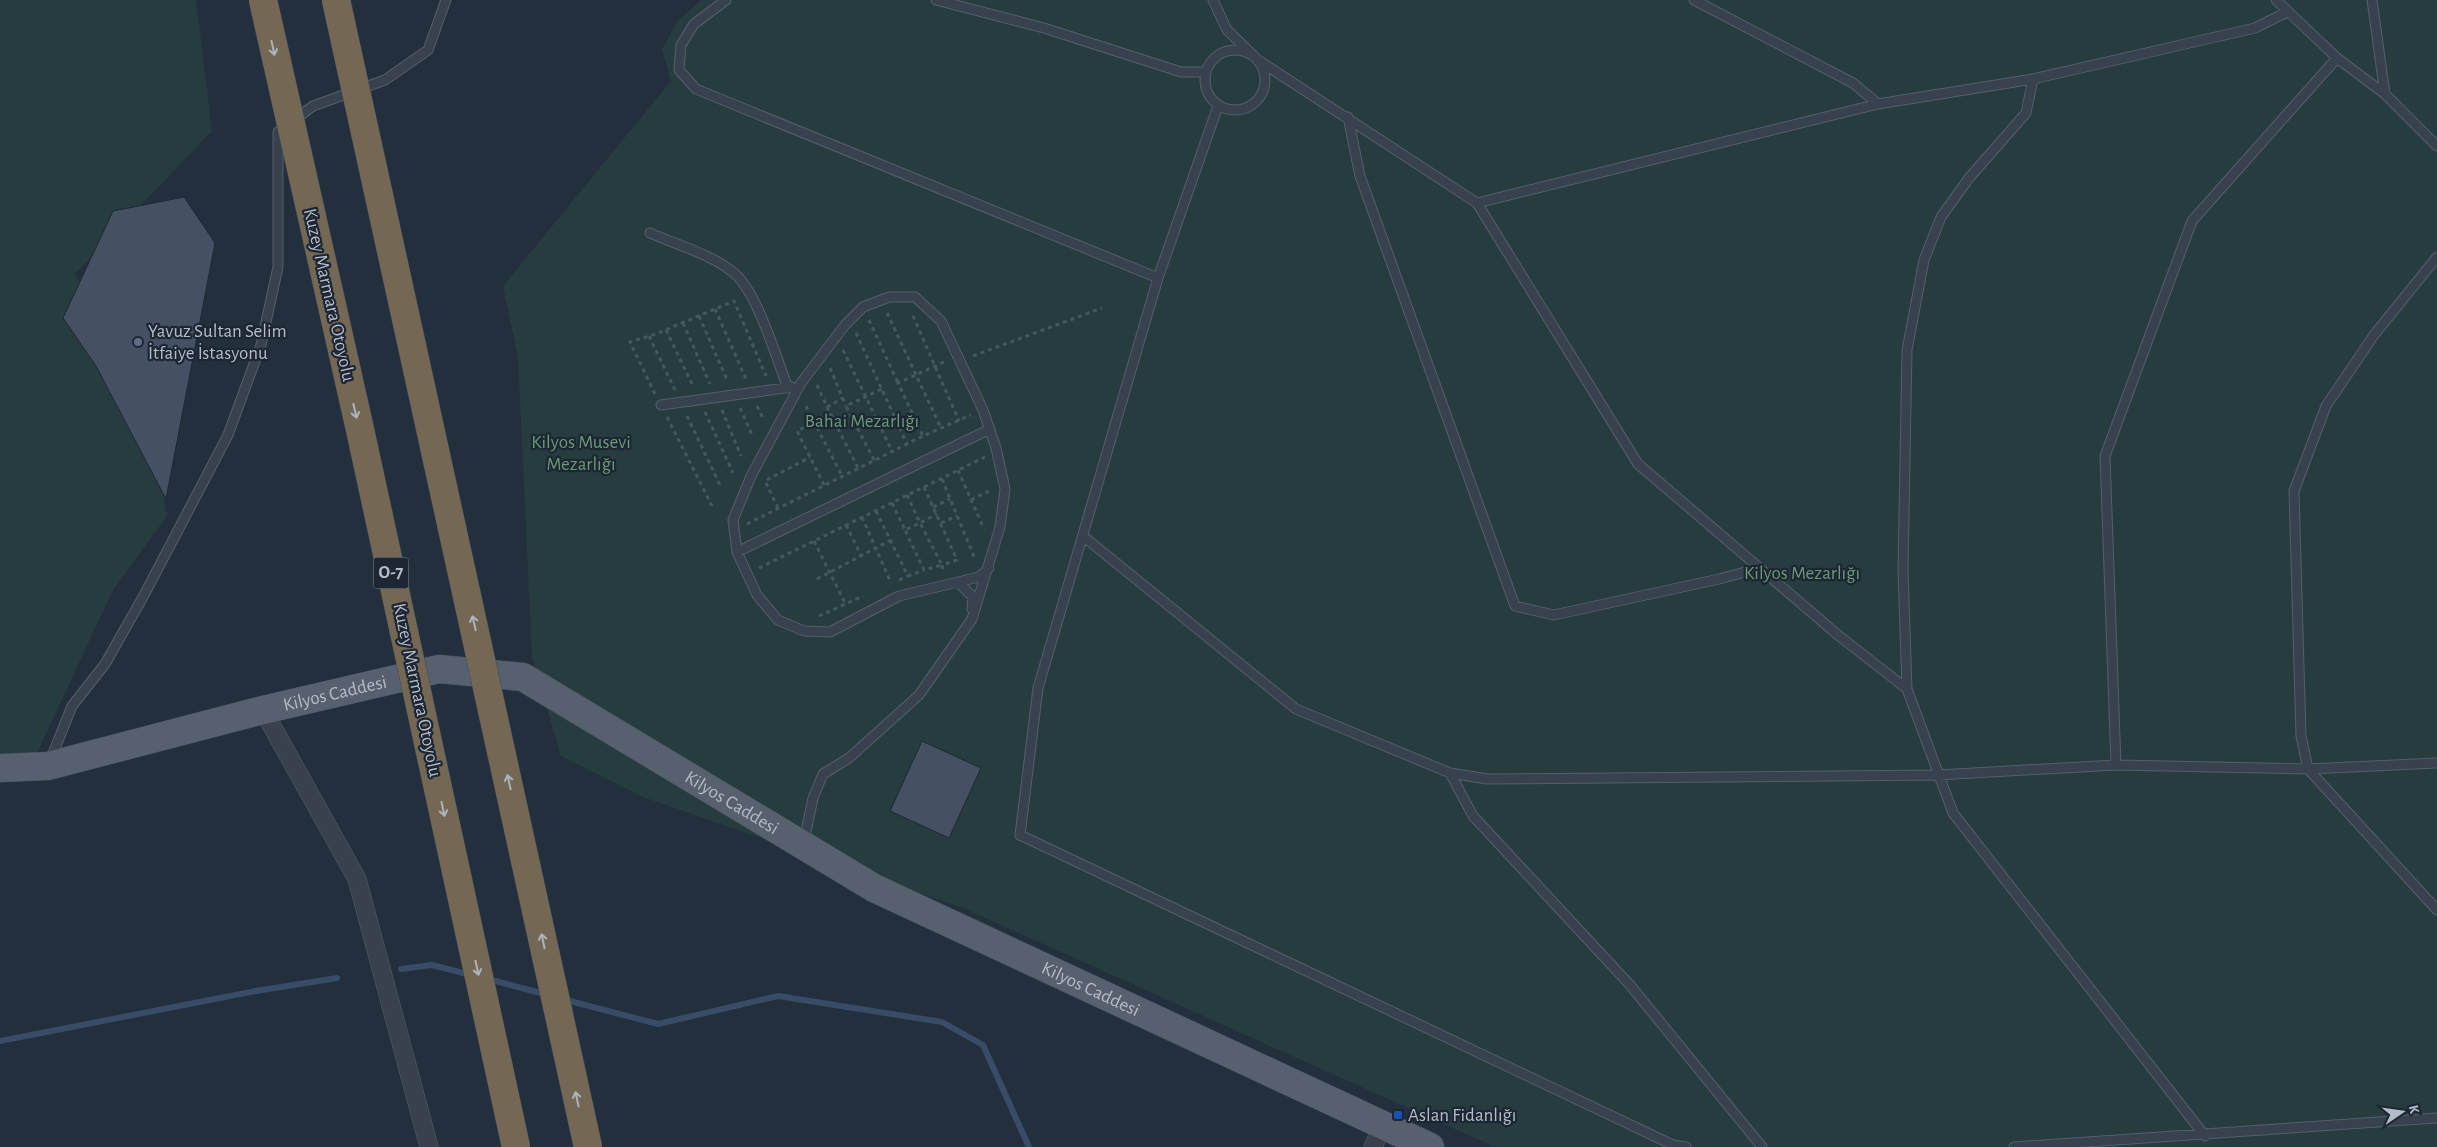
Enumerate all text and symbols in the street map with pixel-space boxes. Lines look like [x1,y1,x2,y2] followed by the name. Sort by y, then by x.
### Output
[269,39,278,55] one-way arrow
[300,207,358,384] street label: Kuzey Marmara Otoyolu
[148,322,287,363] place label: Yavuz Sultan Selim İtfaiye İstasyonu
[132,336,144,348] marker: Yavuz Sultan Selim İtfaiye İstasyonu
[351,402,361,418] one-way arrow
[805,412,919,431] park label: Bahai Mezarlığı
[531,433,631,474] park label: Kilyos Musevi Mezarlığı
[374,558,408,588] road number: O-7
[1744,564,1860,583] park label: Kilyos Mezarlığı
[389,601,445,779] street label: Kuzey Marmara Otoyolu
[469,615,478,631] one-way arrow
[281,672,389,715] street label: Kilyos Caddesi
[682,767,782,838] street label: Kilyos Caddesi
[504,774,513,790] one-way arrow
[438,801,448,817] one-way arrow
[538,933,547,949] one-way arrow
[1039,958,1143,1020] street label: Kilyos Caddesi
[473,959,482,975] one-way arrow
[2377,1087,2427,1137] north arrow
[572,1092,581,1108] one-way arrow
[2406,1104,2422,1116] text: K
[1408,1106,1516,1125] place label: Aslan Fidanlığı
[1392,1109,1404,1121] marker: Aslan Fidanlığı

